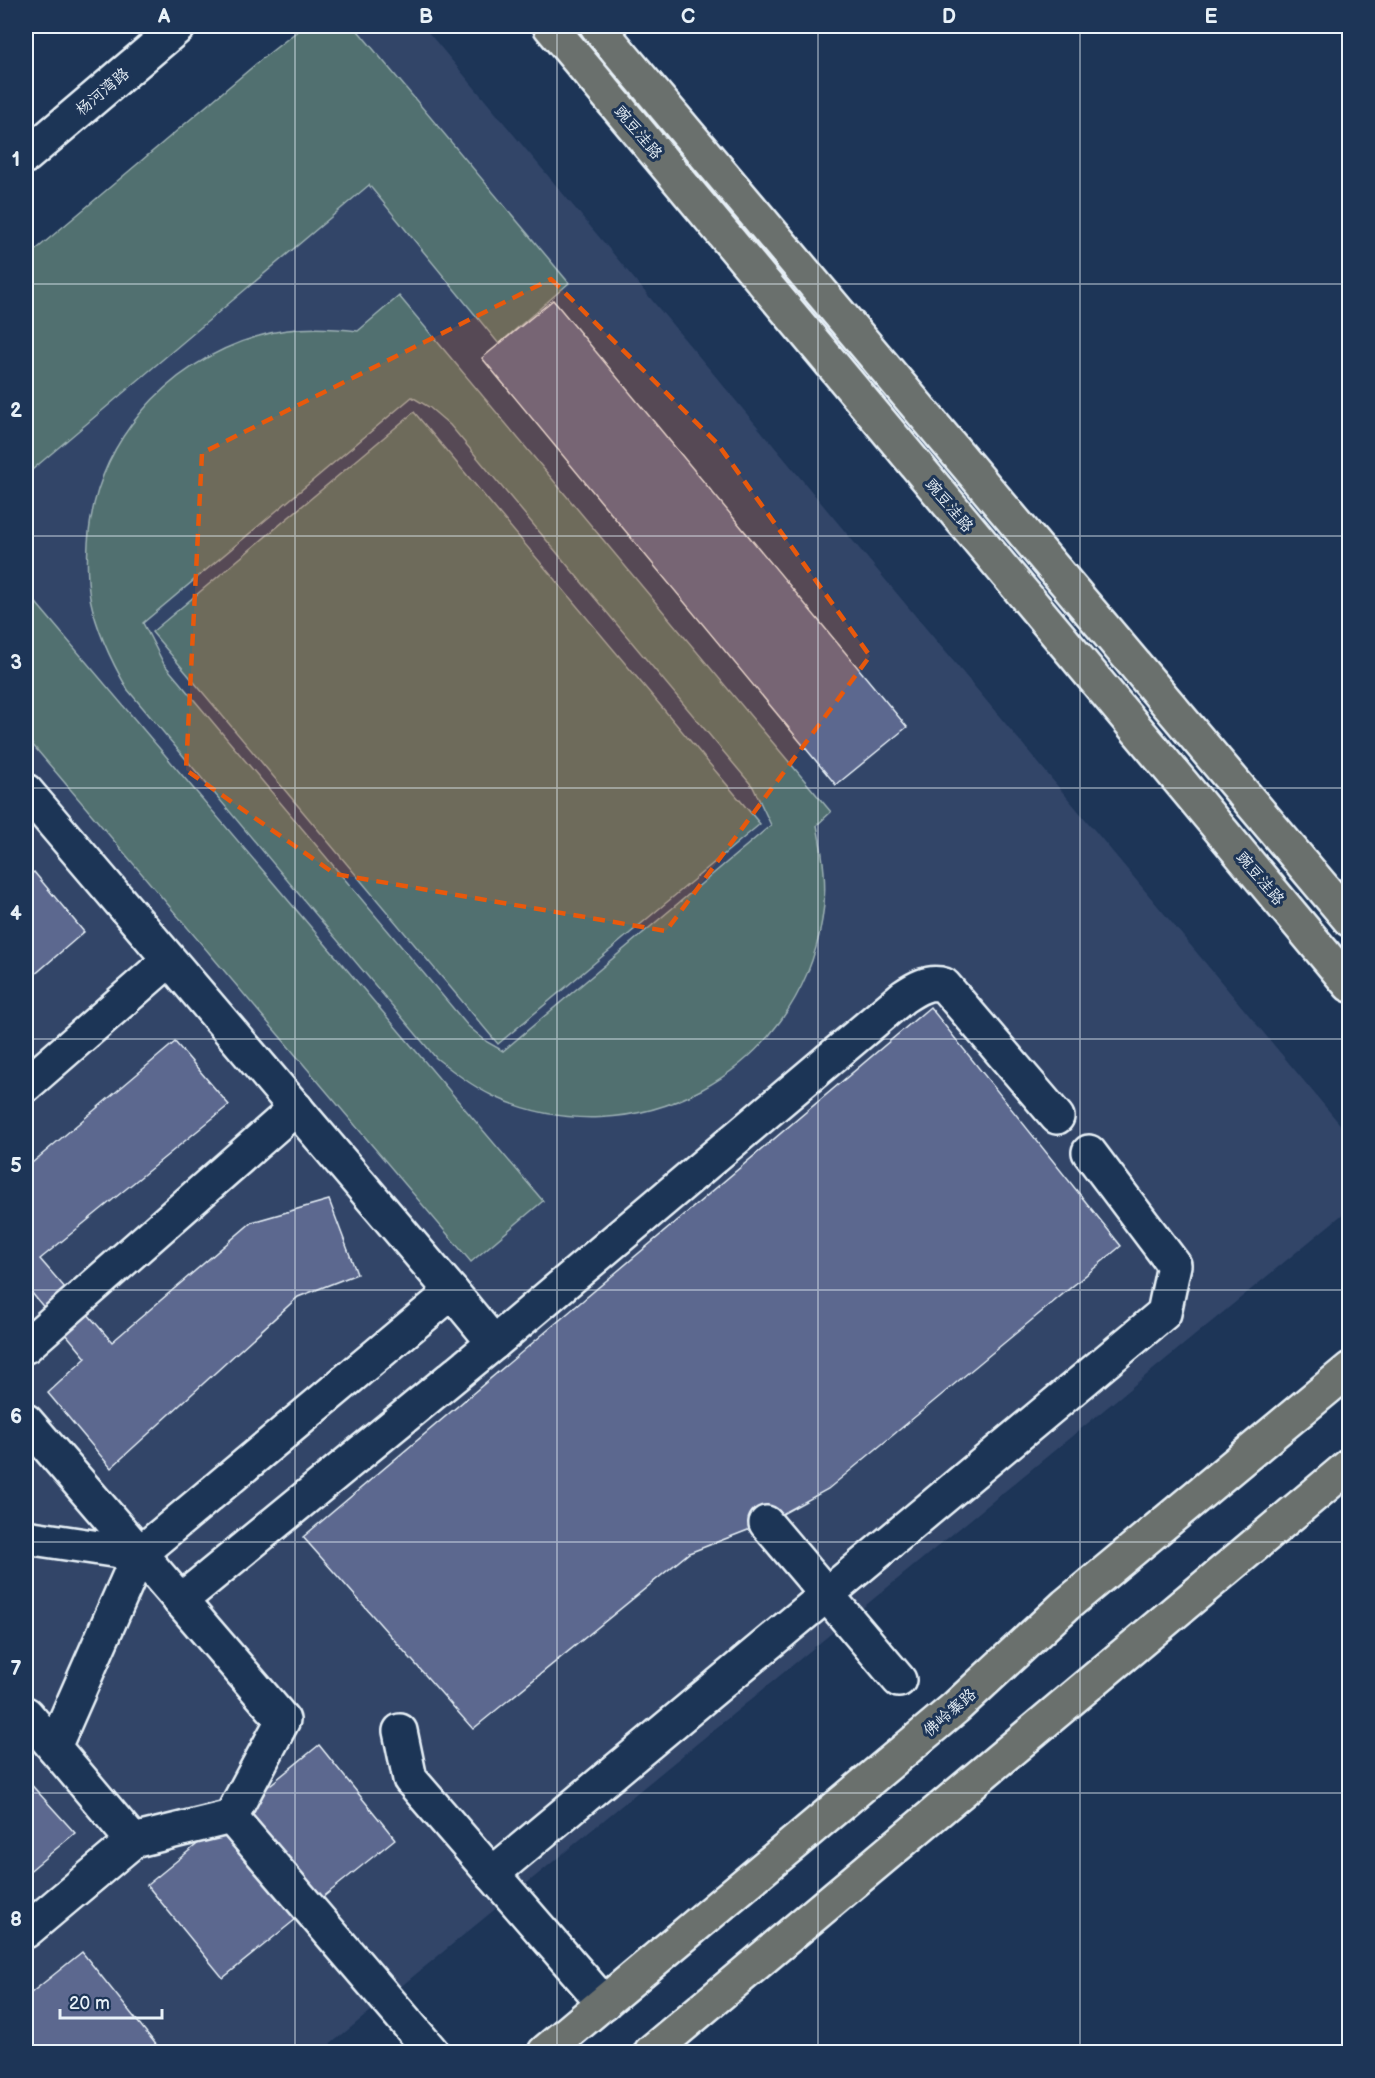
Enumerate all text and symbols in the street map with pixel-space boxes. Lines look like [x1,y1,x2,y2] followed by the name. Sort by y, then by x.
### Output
[157,5,171,29] text: A
[419,5,433,29] text: B
[681,5,695,29] text: C
[942,5,956,29] text: D
[1205,5,1218,29] text: E
[72,64,134,120] street label: 杨河湾路
[610,102,666,164] street label: 豌豆洼路
[12,148,20,172] text: 1
[10,399,22,423] text: 2
[921,475,977,537] street label: 豌豆洼路
[10,651,22,675] text: 3
[1232,848,1288,910] street label: 豌豆洼路
[10,902,22,926] text: 4
[10,1154,22,1178] text: 5
[10,1405,22,1429] text: 6
[10,1657,22,1681] text: 7
[920,1685,980,1741] street label: 佛岭寨路
[10,1908,22,1932] text: 8
[60,1982,162,2020] scale bar
[69,1993,110,2014] text: 20 m

